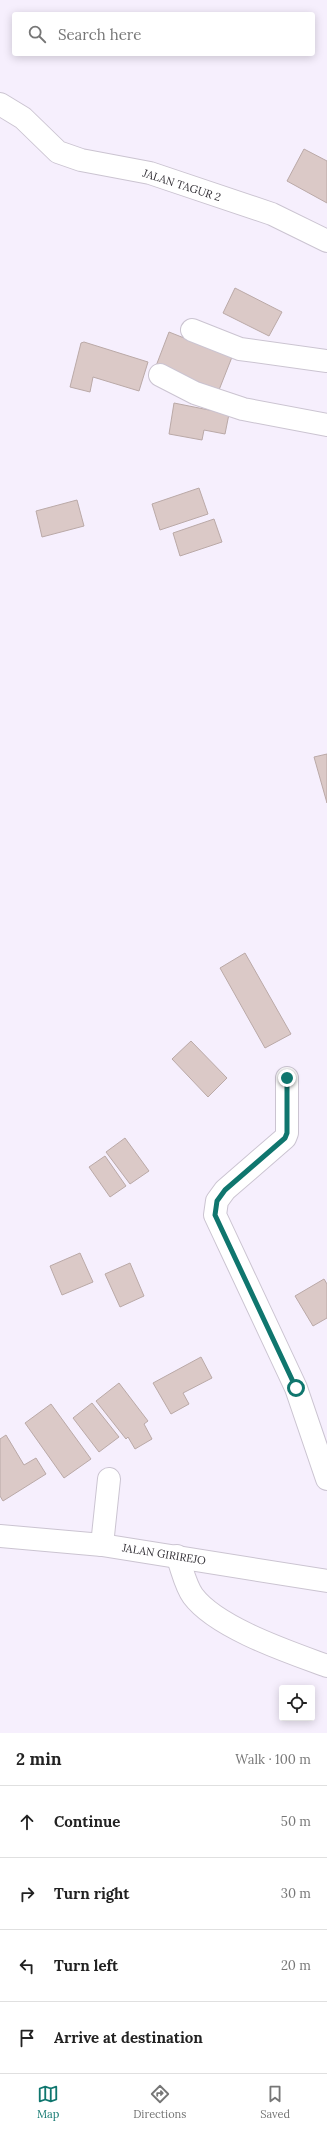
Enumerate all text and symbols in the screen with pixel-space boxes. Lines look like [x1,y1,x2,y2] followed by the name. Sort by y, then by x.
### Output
[12,12,315,56] search box
[26,23,48,45] icon: search
[58,25,141,44] text: Search here
[140,165,223,204] street label: JALAN TAGUR 2
[278,1069,296,1087] route end
[287,1379,305,1397] route start
[120,1540,207,1568] street label: JALAN GIRIREJO
[279,1685,315,1721] map controls
[279,1685,315,1721] button: locate
[16,1748,62,1770] text: 2 min
[235,1751,311,1768] text: Walk · 100 m
[16,1811,38,1833] icon: ahead
[54,1812,120,1831] text: Continue
[281,1813,311,1830] text: 50 m
[16,1883,38,1905] icon: right
[54,1884,130,1903] text: Turn right
[281,1885,311,1902] text: 30 m
[16,1955,38,1977] icon: left
[54,1956,118,1975] text: Turn left
[281,1957,311,1974] text: 20 m
[16,2027,38,2049] icon: arrive
[54,2028,203,2047] text: Arrive at destination
[37,2083,59,2121] tab: Map
[133,2083,186,2121] tab: Directions
[260,2083,290,2121] tab: Saved

